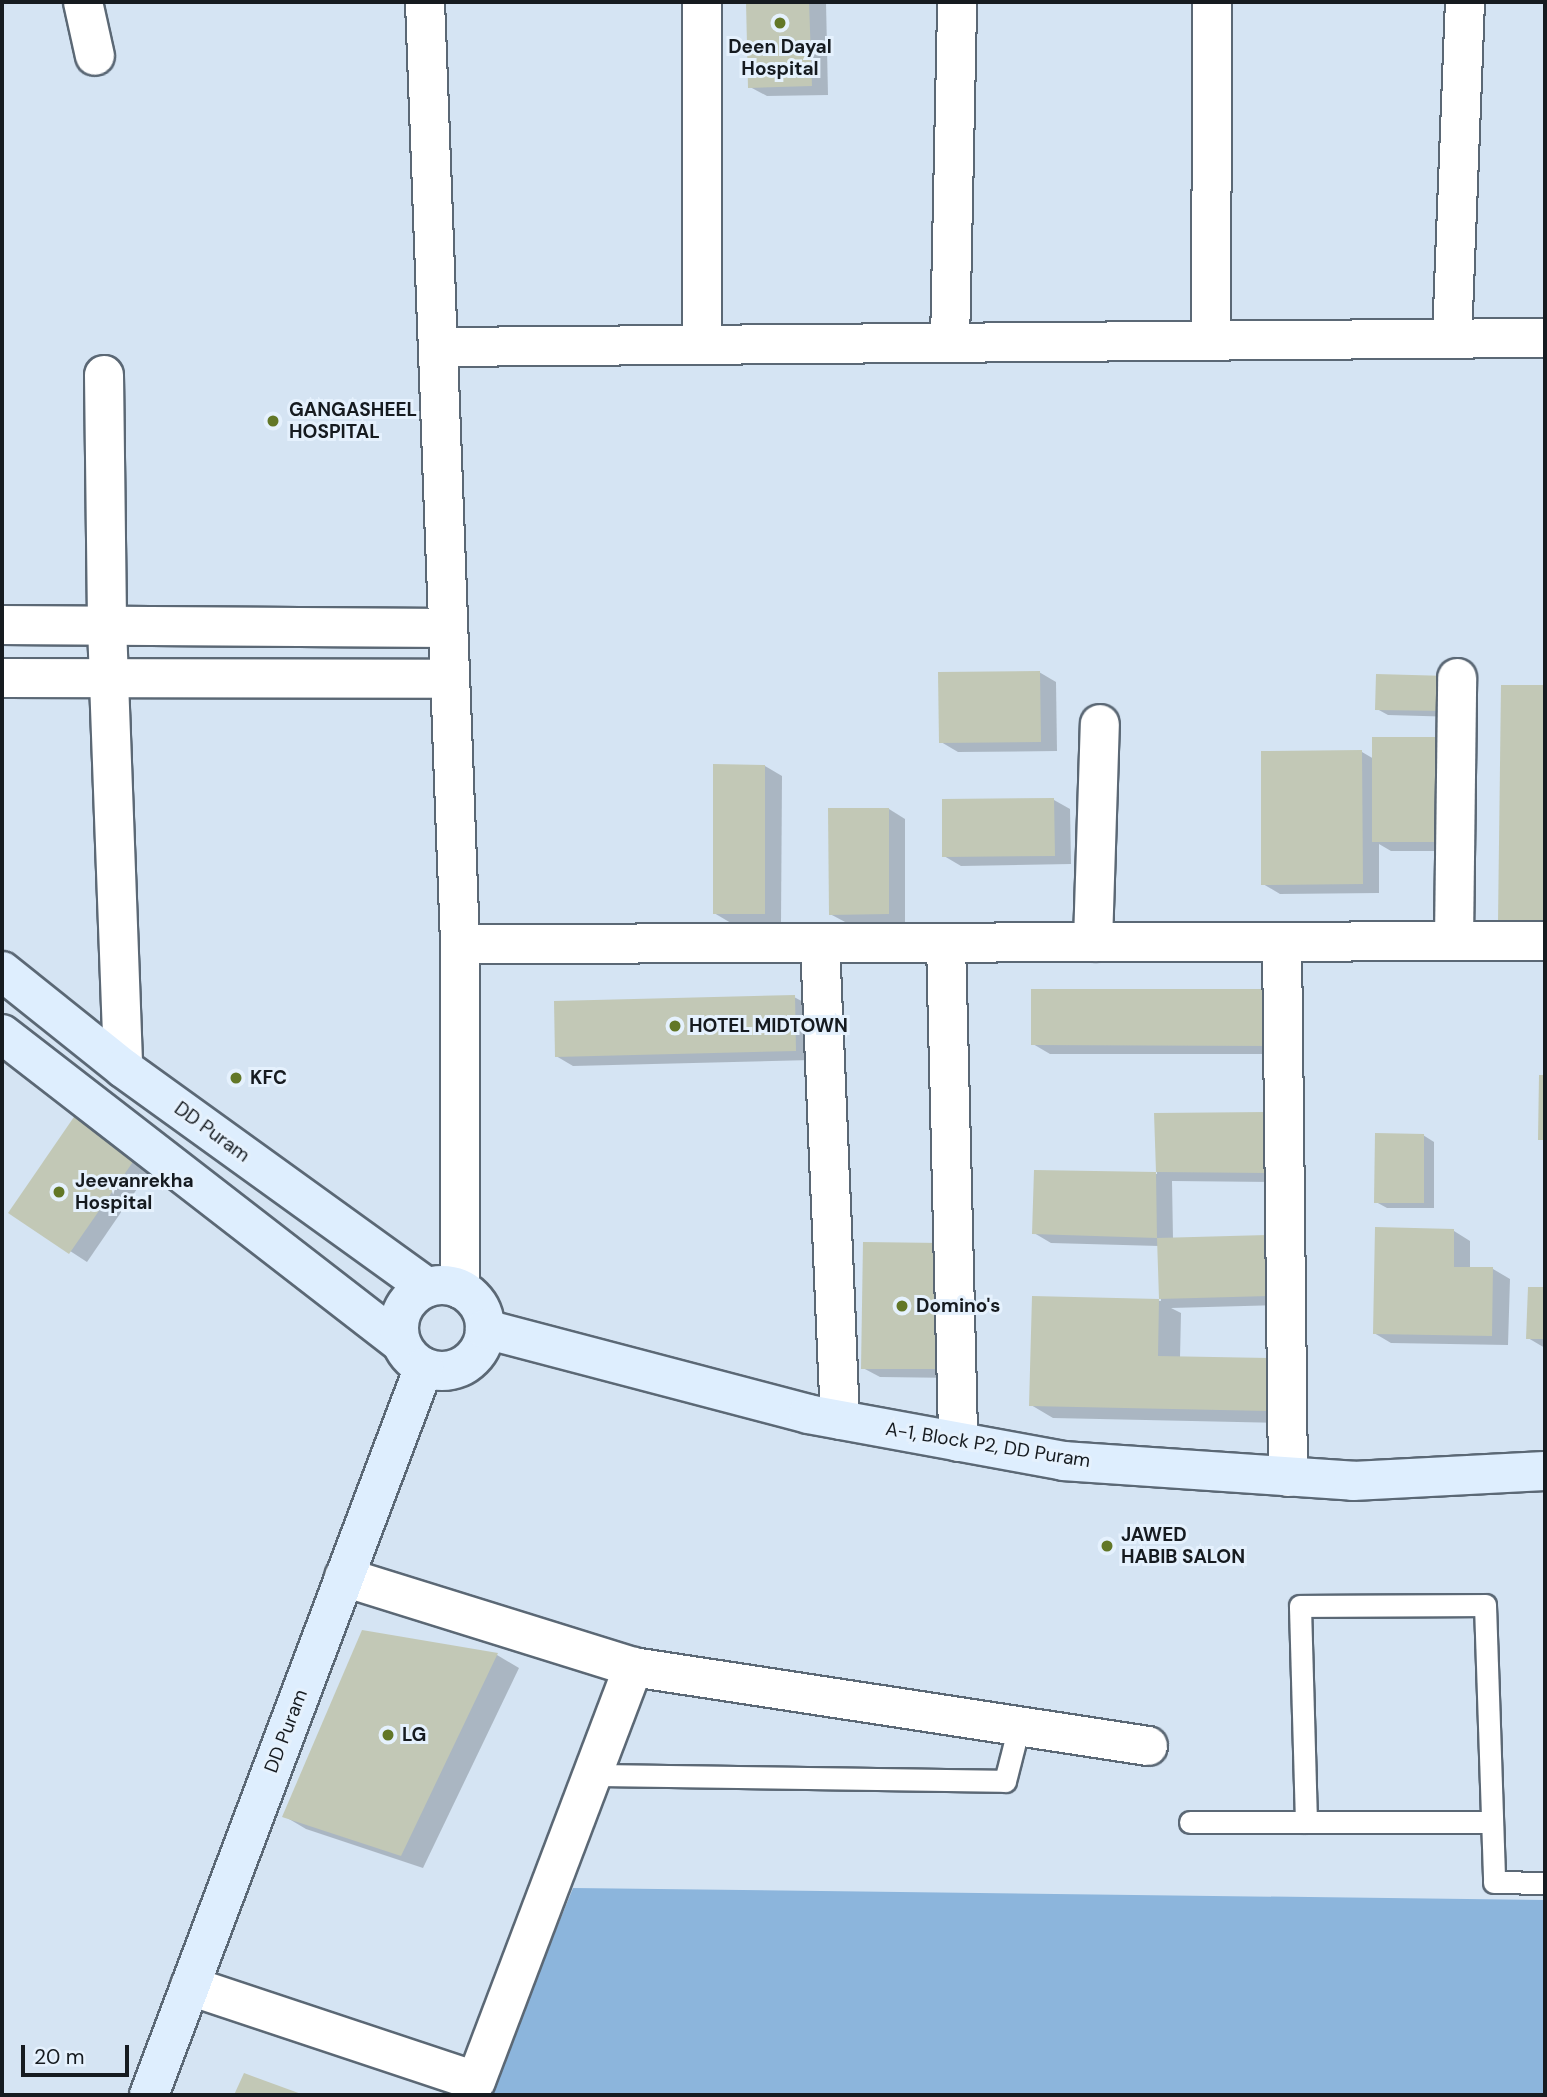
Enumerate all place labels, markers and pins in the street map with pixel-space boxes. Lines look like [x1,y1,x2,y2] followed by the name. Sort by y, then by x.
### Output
[770,13,790,33] marker: Deen Dayal Hospital
[728,36,832,80] place label: Deen Dayal Hospital
[289,399,417,443] place label: GANGASHEEL HOSPITAL
[263,411,283,431] marker: GANGASHEEL HOSPITAL
[689,1015,848,1037] place label: HOTEL MIDTOWN
[667,1018,683,1034] marker: HOTEL MIDTOWN
[250,1067,287,1089] place label: KFC
[228,1070,244,1086] marker: KFC
[75,1170,194,1214] place label: Jeevanrekha Hospital
[49,1182,69,1202] marker: Jeevanrekha Hospital
[916,1295,1000,1317] place label: Domino's
[894,1298,910,1314] marker: Domino's
[1121,1524,1245,1568] place label: JAWED HABIB SALON
[1099,1538,1115,1554] marker: JAWED HABIB SALON
[402,1724,426,1746] place label: LG
[380,1727,396,1743] marker: LG

